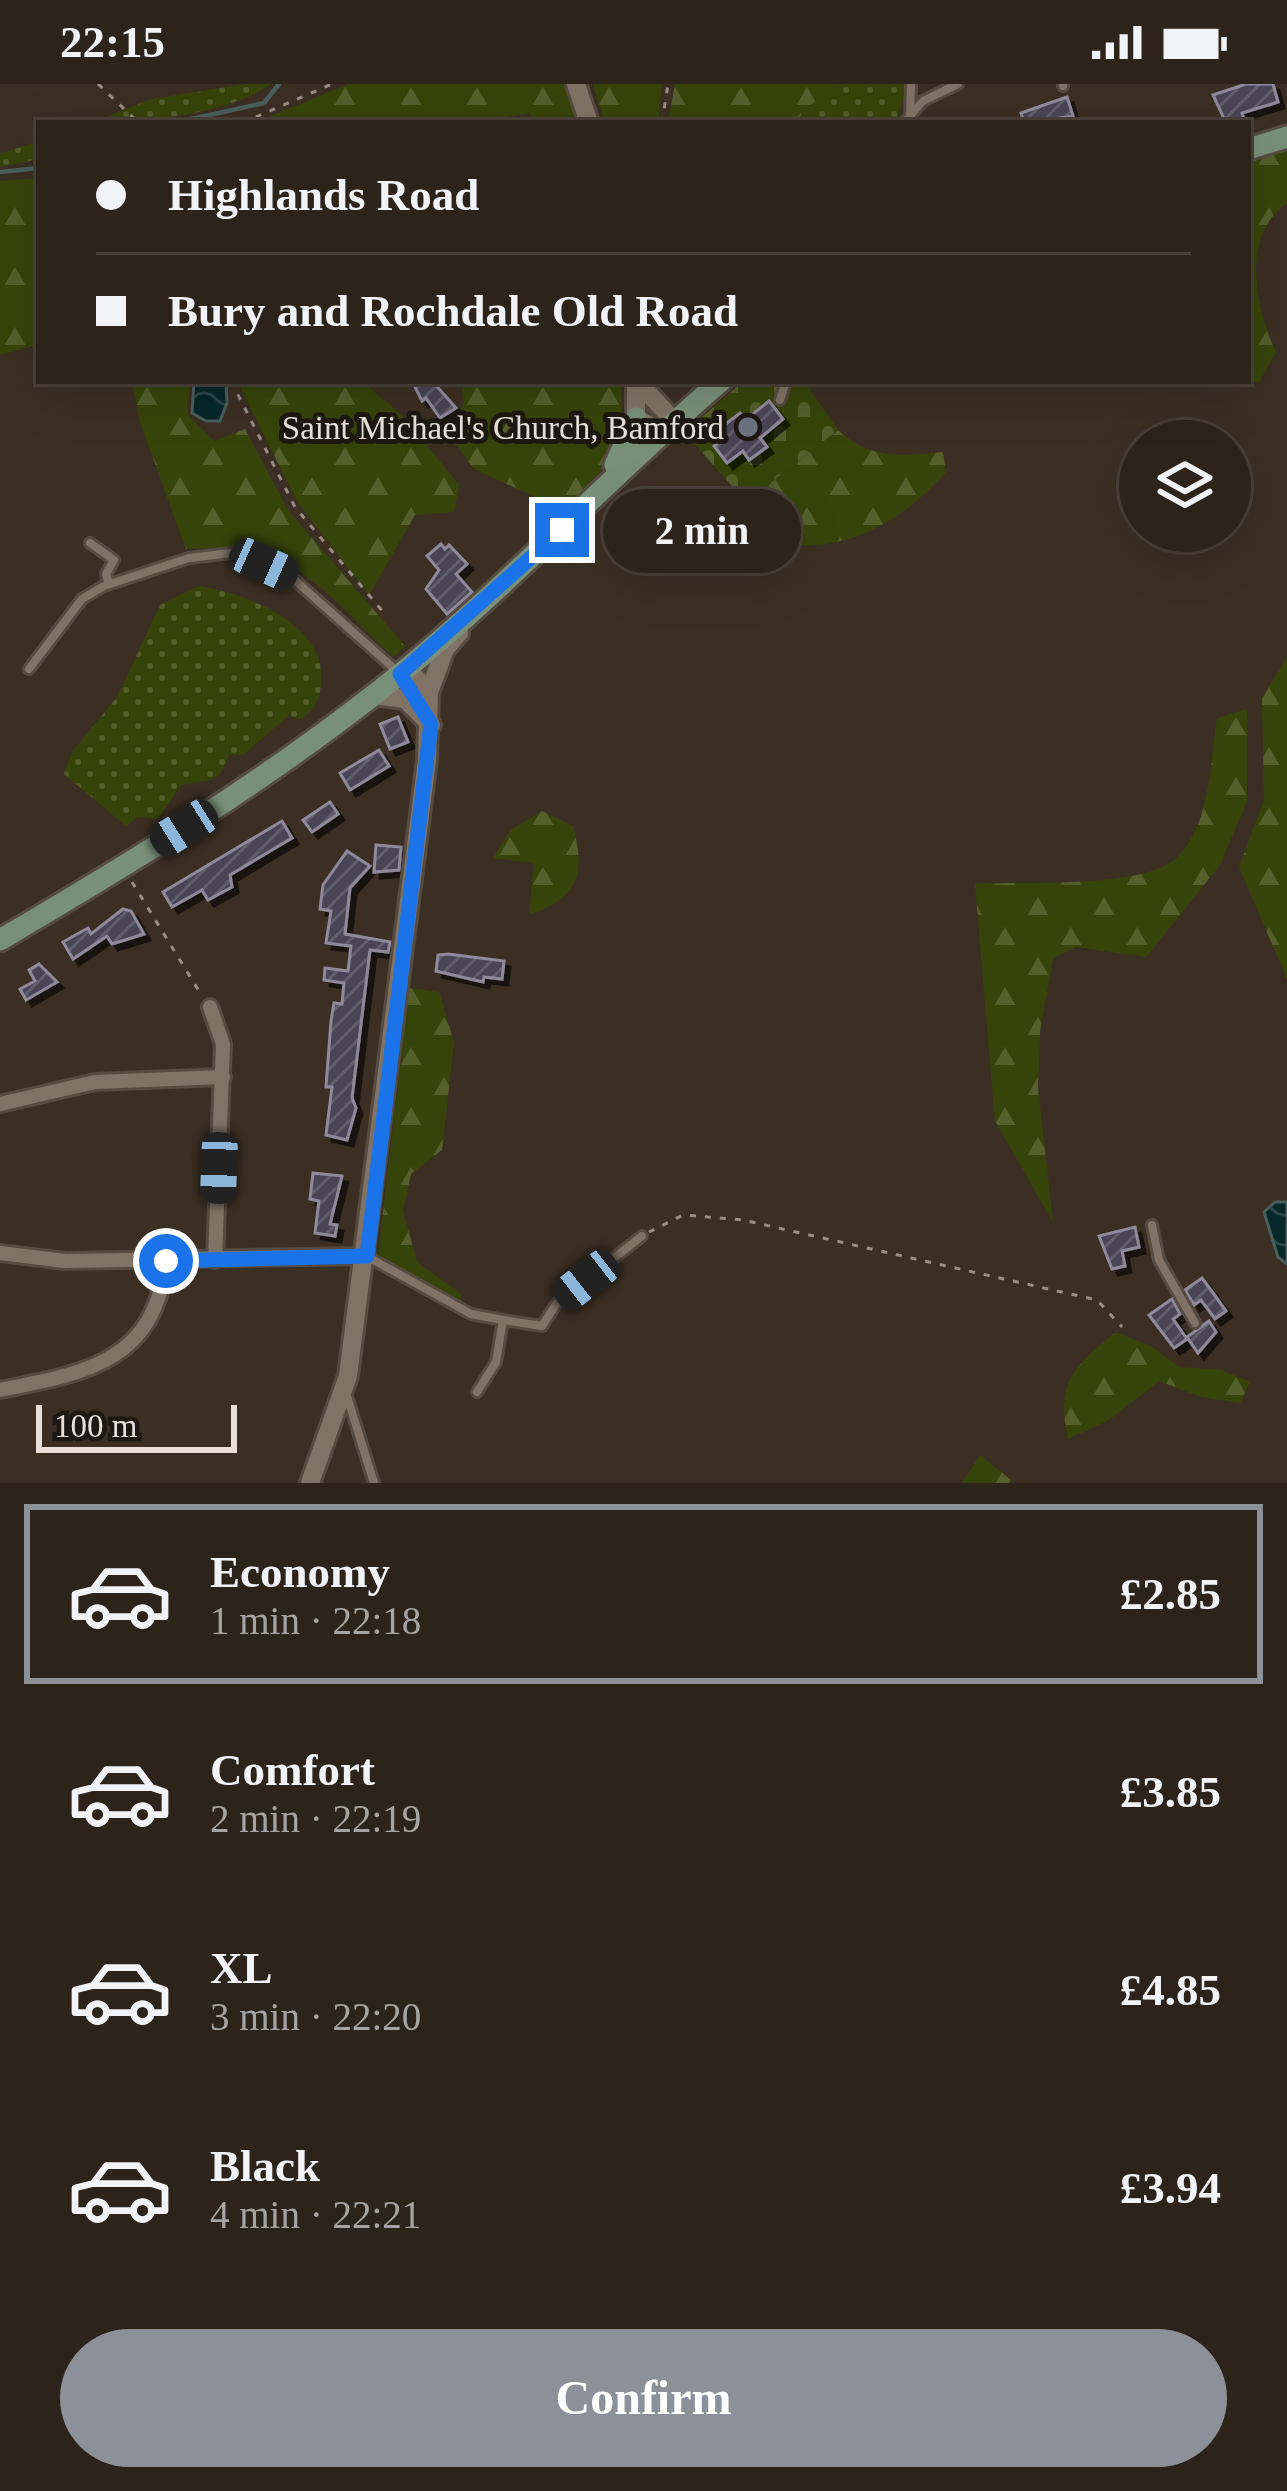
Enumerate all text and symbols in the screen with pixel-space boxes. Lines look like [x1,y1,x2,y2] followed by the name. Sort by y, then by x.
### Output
[60,17,165,67] text: 22:15
[168,170,479,220] text: Highlands Road
[168,286,738,336] text: Bury and Rochdale Old Road
[282,410,724,446] place label: Saint Michael's Church, Bamford
[735,414,761,440] marker: Saint Michael's Church, Bamford
[1119,420,1251,552] map controls
[1119,420,1251,552] button: layers
[604,488,802,572] callout: 2 min
[535,503,589,557] route end
[655,509,749,552] text: 2 min
[224,533,304,595] car
[144,794,224,862] car
[200,1131,238,1205] car
[139,1234,193,1288] route start
[547,1244,625,1316] car
[36,1399,237,1452] scale bar
[54,1408,137,1444] text: 100 m
[66,1540,174,1648] icon: car
[210,1547,390,1597] text: Economy
[1120,1569,1221,1619] text: £2.85
[210,1599,421,1642] text: 1 min · 22:18
[66,1738,174,1846] icon: car
[210,1745,375,1795] text: Comfort
[1120,1767,1221,1817] text: £3.85
[210,1797,421,1840] text: 2 min · 22:19
[66,1936,174,2044] icon: car
[210,1943,273,1993] text: XL
[1120,1965,1221,2015] text: £4.85
[210,1995,421,2038] text: 3 min · 22:20
[66,2134,174,2242] icon: car
[210,2141,320,2191] text: Black
[1120,2163,1221,2213] text: £3.94
[210,2193,421,2236] text: 4 min · 22:21
[60,2329,1227,2467] button: Confirm

